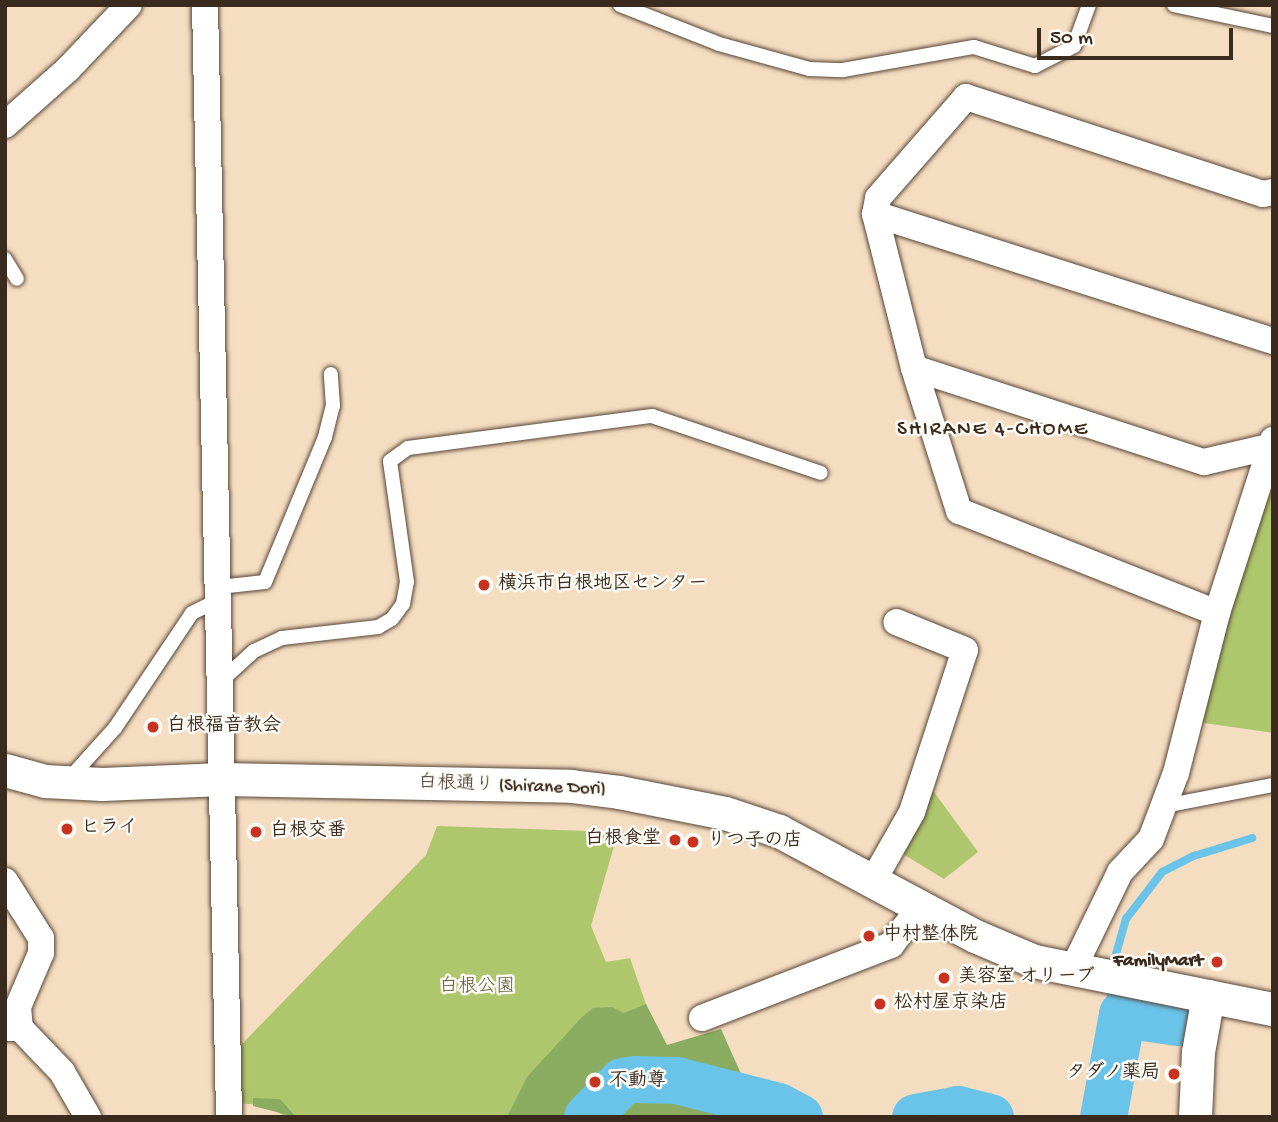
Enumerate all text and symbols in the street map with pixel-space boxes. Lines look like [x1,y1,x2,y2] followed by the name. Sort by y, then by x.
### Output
[1040,14,1236,58] scale bar
[1050,27,1093,52] text: 50 m
[899,418,1087,444] district label: SHIRANE 4-CHOME
[498,574,707,596] place label: 横浜市白根地区センター
[476,577,492,593] marker: 横浜市白根地区センター
[167,716,281,738] place label: 白根福音教会
[145,719,161,735] marker: 白根福音教会
[418,772,606,802] street label: 白根通り (Shirane Dori)
[81,818,138,840] place label: ヒライ
[59,821,75,837] marker: ヒライ
[270,821,346,843] place label: 白根交番
[248,824,264,840] marker: 白根交番
[585,829,661,851] place label: 白根食堂
[707,831,802,853] place label: りつ子の店
[667,832,683,848] marker: 白根食堂
[685,834,701,850] marker: りつ子の店
[883,925,978,947] place label: 中村整体院
[861,928,877,944] marker: 中村整体院
[1113,951,1203,973] place label: FamilyMart
[1209,954,1225,970] marker: FamilyMart
[958,967,1095,989] place label: 美容室 オリーブ
[936,970,952,986] marker: 美容室 オリーブ
[439,977,515,999] park label: 白根公園
[894,993,1008,1015] place label: 松村屋京染店
[872,996,888,1012] marker: 松村屋京染店
[1065,1063,1160,1085] place label: タダノ薬局
[1166,1066,1182,1082] marker: タダノ薬局
[609,1071,666,1093] place label: 不動尊
[587,1074,603,1090] marker: 不動尊

